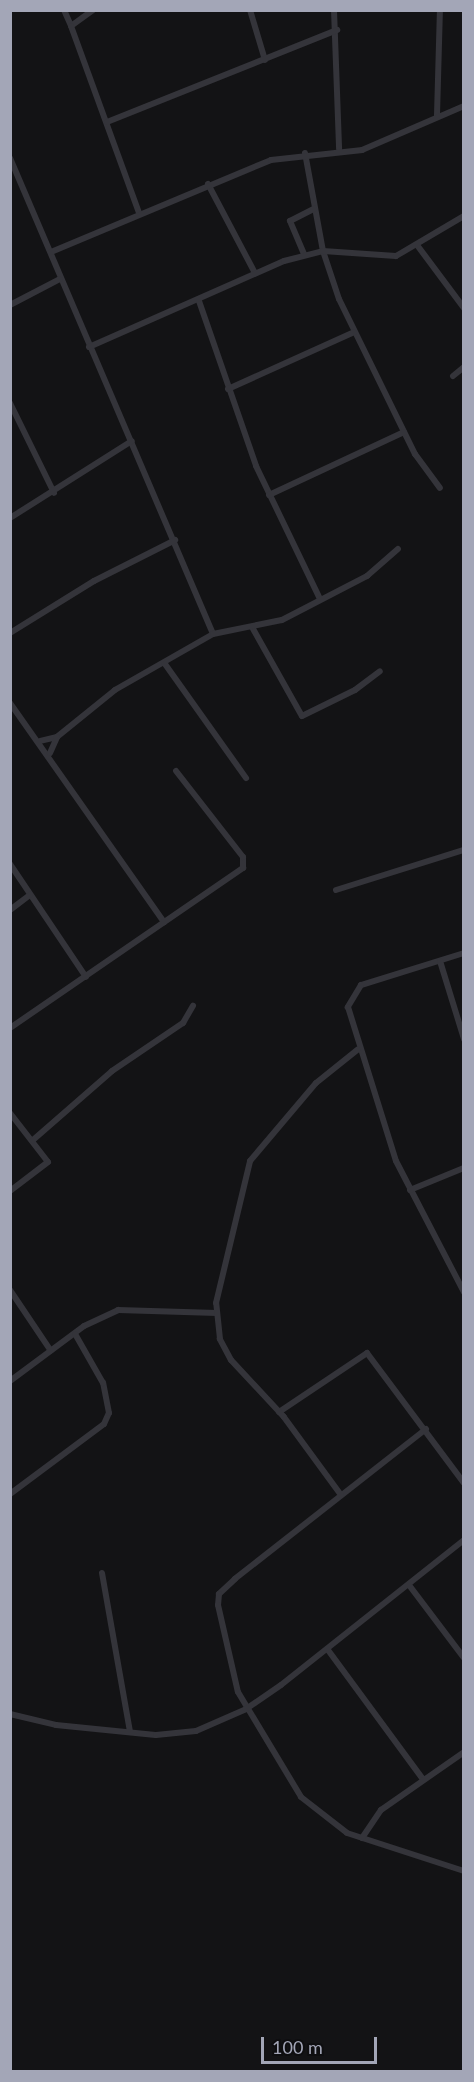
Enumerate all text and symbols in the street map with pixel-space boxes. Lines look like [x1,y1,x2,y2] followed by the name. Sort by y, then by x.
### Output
[264,2025,380,2063] scale bar
[272,2036,323,2058] text: 100 m

